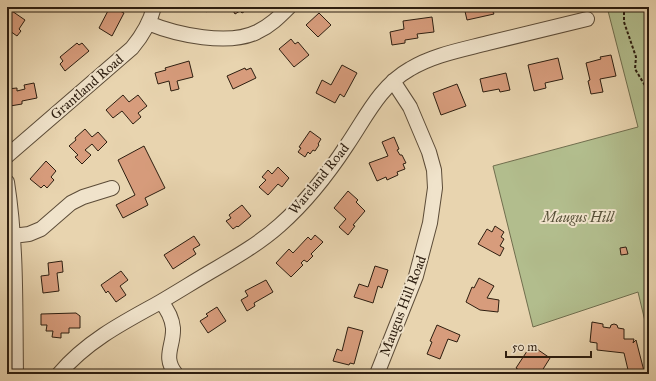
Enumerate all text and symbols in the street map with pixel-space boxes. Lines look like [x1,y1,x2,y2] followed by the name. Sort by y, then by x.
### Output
[47,51,127,123] street label: Grantland Road
[285,140,353,218] street label: Wareland Road
[540,209,615,226] park label: Maugus Hill
[376,253,430,359] street label: Maugus Hill Road
[506,333,591,359] scale bar
[512,340,537,354] text: 50 m

